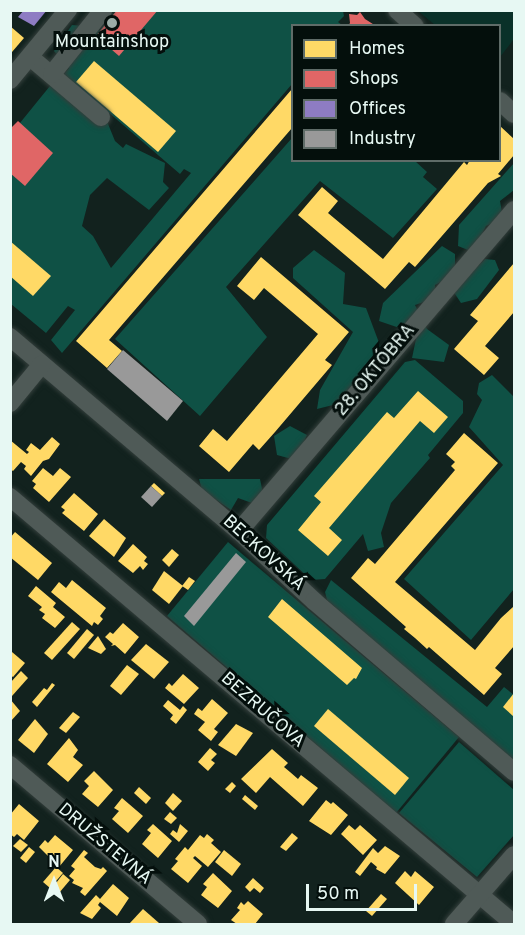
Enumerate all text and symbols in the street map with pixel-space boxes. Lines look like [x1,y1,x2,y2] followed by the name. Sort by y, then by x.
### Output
[105,16,119,30] marker: Mountainshop
[291,24,501,162] legend
[55,32,169,54] place label: Mountainshop
[349,38,405,61] text: Homes
[349,68,399,91] text: Shops
[349,98,406,121] text: Offices
[349,128,416,151] text: Industry
[331,321,421,421] street label: 28. OKTÓBRA
[218,512,308,596] street label: BECKOVSKÁ
[216,669,308,753] street label: BEZRUČOVA
[53,800,155,890] street label: DRUŽSTEVNÁ
[24,851,84,911] north arrow
[309,872,420,910] scale bar
[317,883,359,906] text: 50 m

